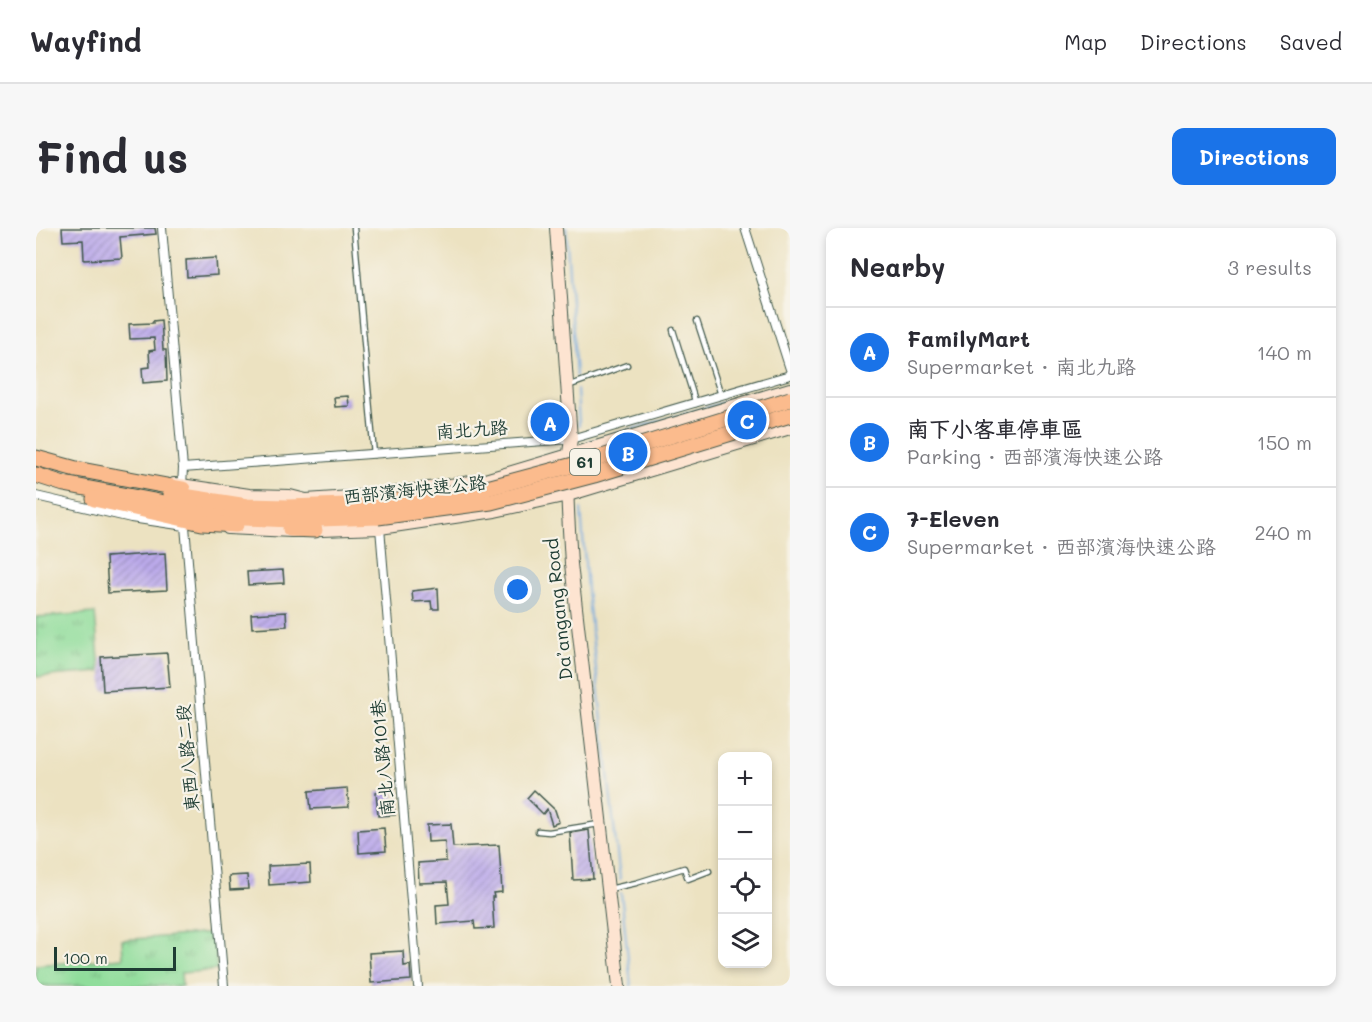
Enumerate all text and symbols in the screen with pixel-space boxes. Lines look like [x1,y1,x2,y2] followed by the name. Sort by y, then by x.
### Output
[30,23,141,59] text: Wayfind
[1064,28,1107,55] text: Map
[1140,28,1247,55] text: Directions
[1280,28,1342,55] text: Saved
[1172,128,1336,185] button: Directions
[36,129,188,184] text: Find us
[850,250,945,284] text: Nearby
[1227,254,1312,280] text: 3 results
[907,324,1030,353] text: FamilyMart
[863,339,876,365] text: A
[1257,339,1312,365] text: 140 m
[907,353,1136,379] text: Supermarket · 南北九路
[728,398,766,442] pin: C
[530,400,570,444] pin: A
[907,414,1083,443] text: 南下小客車停車區
[435,415,509,443] street label: 南北九路
[863,429,876,455] text: B
[1257,429,1312,455] text: 150 m
[608,430,648,474] pin: B
[907,443,1163,469] text: Parking · 西部濱海快速公路
[570,449,600,475] road number: 61
[342,470,488,508] street label: 西部濱海快速公路
[907,504,999,533] text: 7-Eleven
[862,519,877,545] text: C
[1254,519,1312,545] text: 240 m
[907,533,1216,559] text: Supermarket · 西部濱海快速公路
[539,537,577,681] street label: Da’angang Road
[503,575,532,604] your location
[365,699,399,818] street label: 南北八路101巷
[170,703,204,813] street label: 東西八路二段
[718,752,772,968] map controls
[718,752,772,806] button: +
[718,806,772,860] button: −
[718,860,772,914] button: locate
[718,914,772,968] button: layers
[54,944,176,972] scale bar
[63,947,108,968] text: 100 m

